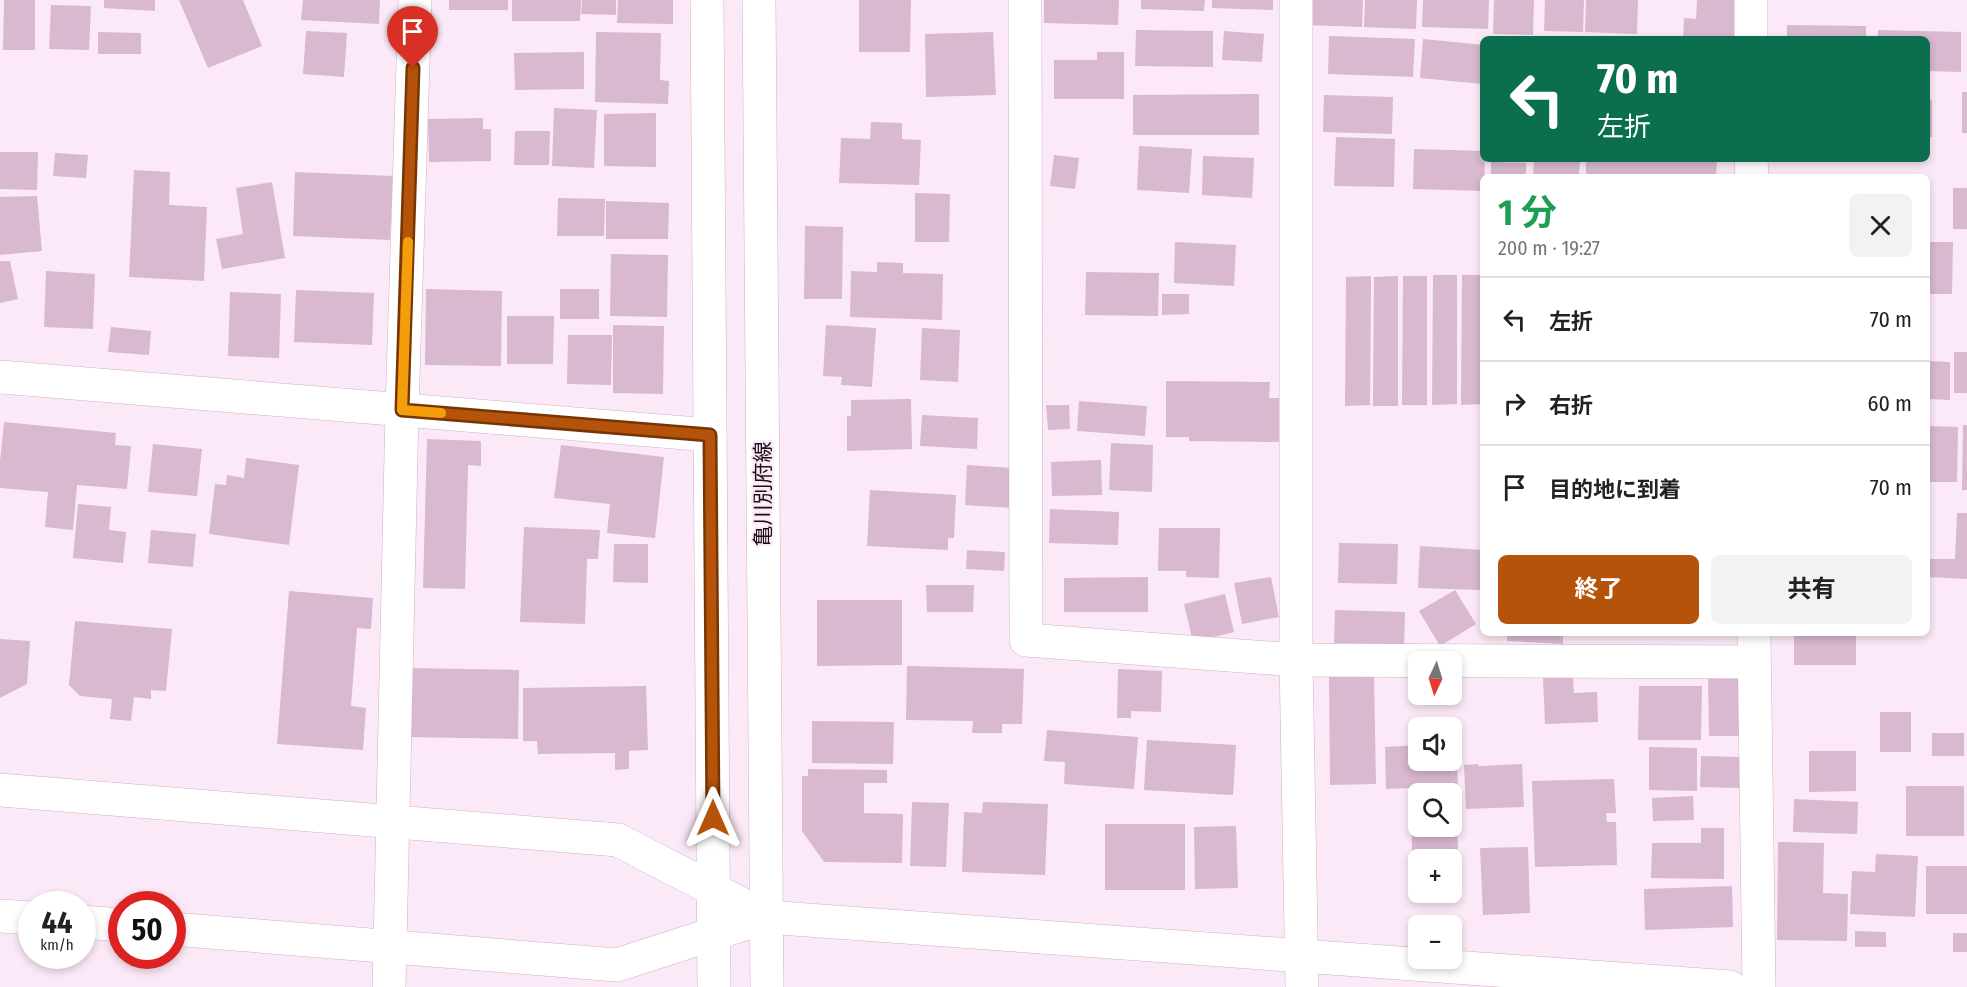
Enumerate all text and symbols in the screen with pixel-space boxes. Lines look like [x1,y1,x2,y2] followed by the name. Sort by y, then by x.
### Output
[387,6,438,68] pin
[396,15,429,48] icon: arrive
[1597,54,1678,104] text: 70 m
[1498,60,1576,138] icon: left
[1597,111,1651,143] text: 左折
[1498,191,1557,235] text: 1 分
[1849,194,1912,257] button: close
[1498,236,1600,260] text: 200 m · 19:27
[1498,303,1531,336] icon: left
[1870,306,1912,333] text: 70 m
[1549,308,1593,335] text: 左折
[1498,387,1531,420] icon: right
[1868,390,1912,417] text: 60 m
[1549,392,1593,419] text: 右折
[750,442,776,547] street label: 亀川別府線
[1498,471,1531,504] icon: arrive
[1870,474,1912,501] text: 70 m
[1549,476,1681,503] text: 目的地に到着
[1498,555,1699,624] button: 終了
[1711,555,1912,624] button: 共有
[1408,651,1462,705] north arrow
[1408,651,1462,969] map controls
[1408,717,1462,771] button: sound
[1408,783,1462,837] button: search
[681,786,745,850] position arrow
[1408,849,1462,903] button: +
[108,891,186,969] speed limit sign: 50
[42,905,72,941] text: 44
[1408,915,1462,969] button: −
[40,936,74,954] text: km/h

